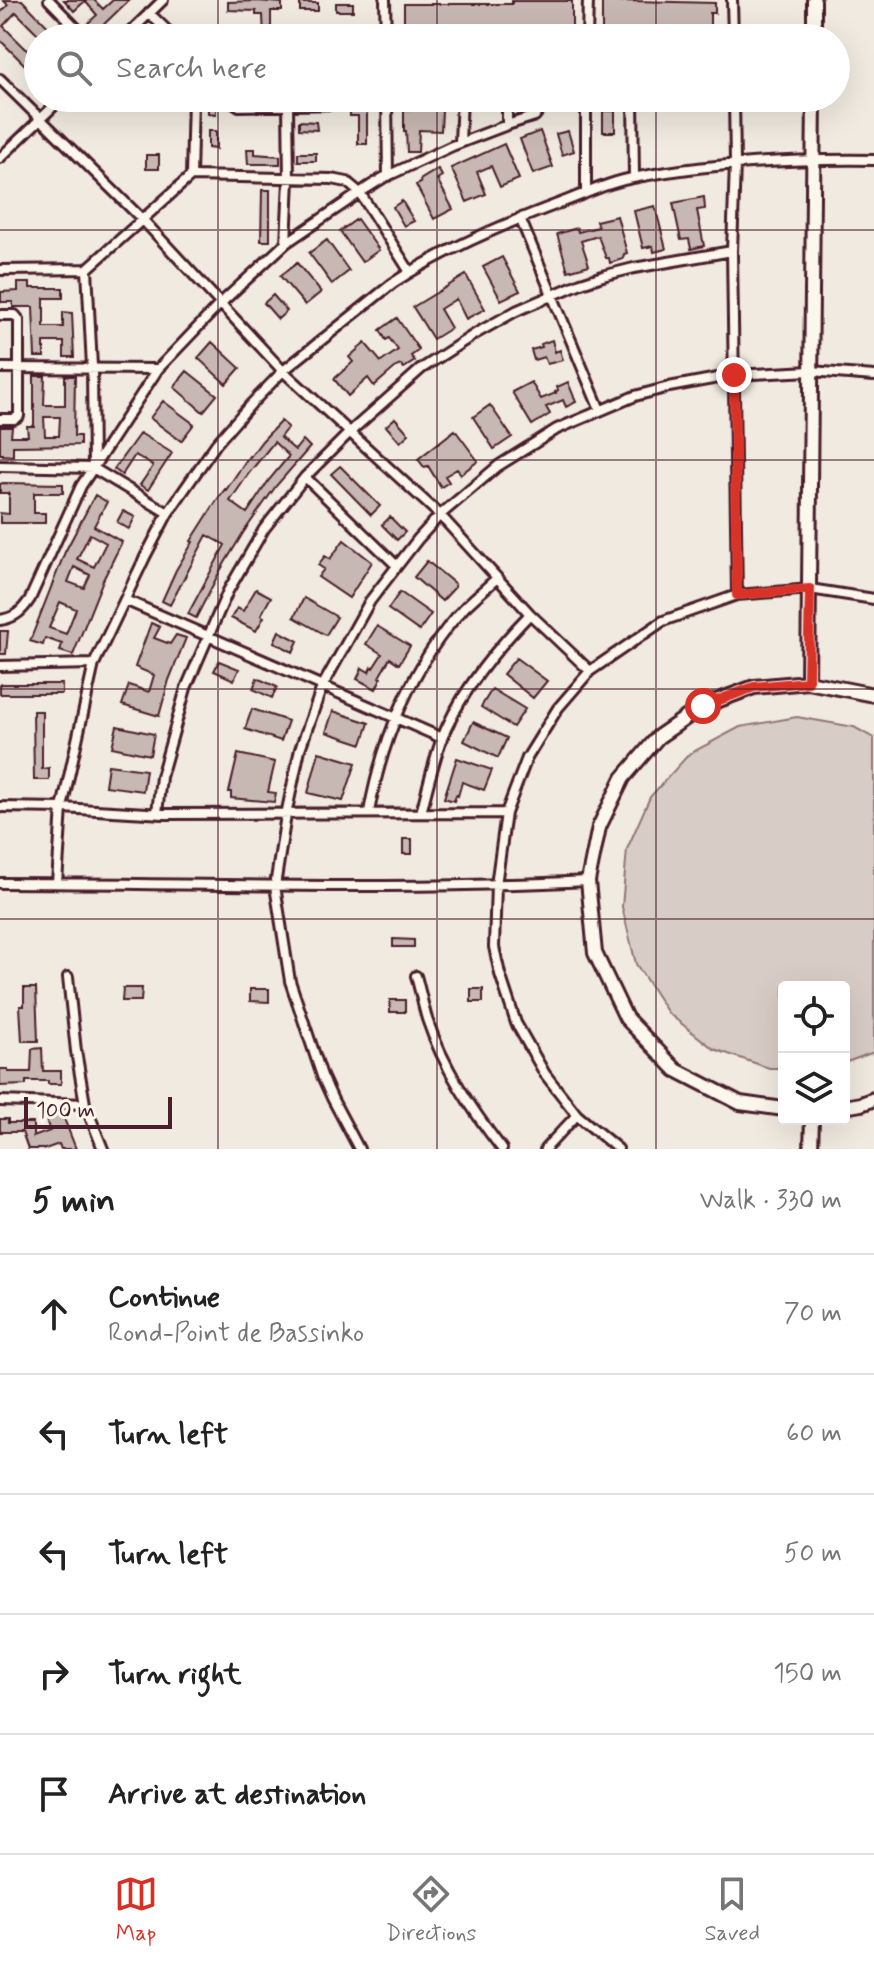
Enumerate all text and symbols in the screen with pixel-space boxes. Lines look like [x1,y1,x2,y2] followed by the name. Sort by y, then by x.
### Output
[24,24,850,112] search box
[52,46,96,90] icon: search
[116,49,267,88] text: Search here
[716,357,752,393] route end
[685,688,721,724] route start
[778,981,850,1125] map controls
[778,981,850,1053] button: locate
[778,1053,850,1125] button: layers
[24,1093,172,1129] scale bar
[36,1097,95,1125] text: 100 m
[32,1179,115,1224] text: 5 min
[700,1184,842,1218] text: Walk · 330 m
[108,1278,220,1317] text: Continue
[32,1292,76,1336] icon: ahead
[784,1297,842,1331] text: 70 m
[108,1317,364,1351] text: Rond-Point de Bassinko
[32,1412,76,1456] icon: left
[108,1415,228,1454] text: Turn left
[786,1417,842,1451] text: 60 m
[32,1532,76,1576] icon: left
[108,1535,228,1574] text: Turn left
[784,1537,842,1571] text: 50 m
[32,1652,76,1696] icon: right
[108,1655,241,1694] text: Turn right
[773,1657,842,1691] text: 150 m
[32,1772,76,1816] icon: arrive
[108,1775,366,1814] text: Arrive at destination
[114,1872,158,1948] tab: Map
[386,1872,476,1948] tab: Directions
[704,1872,760,1948] tab: Saved

